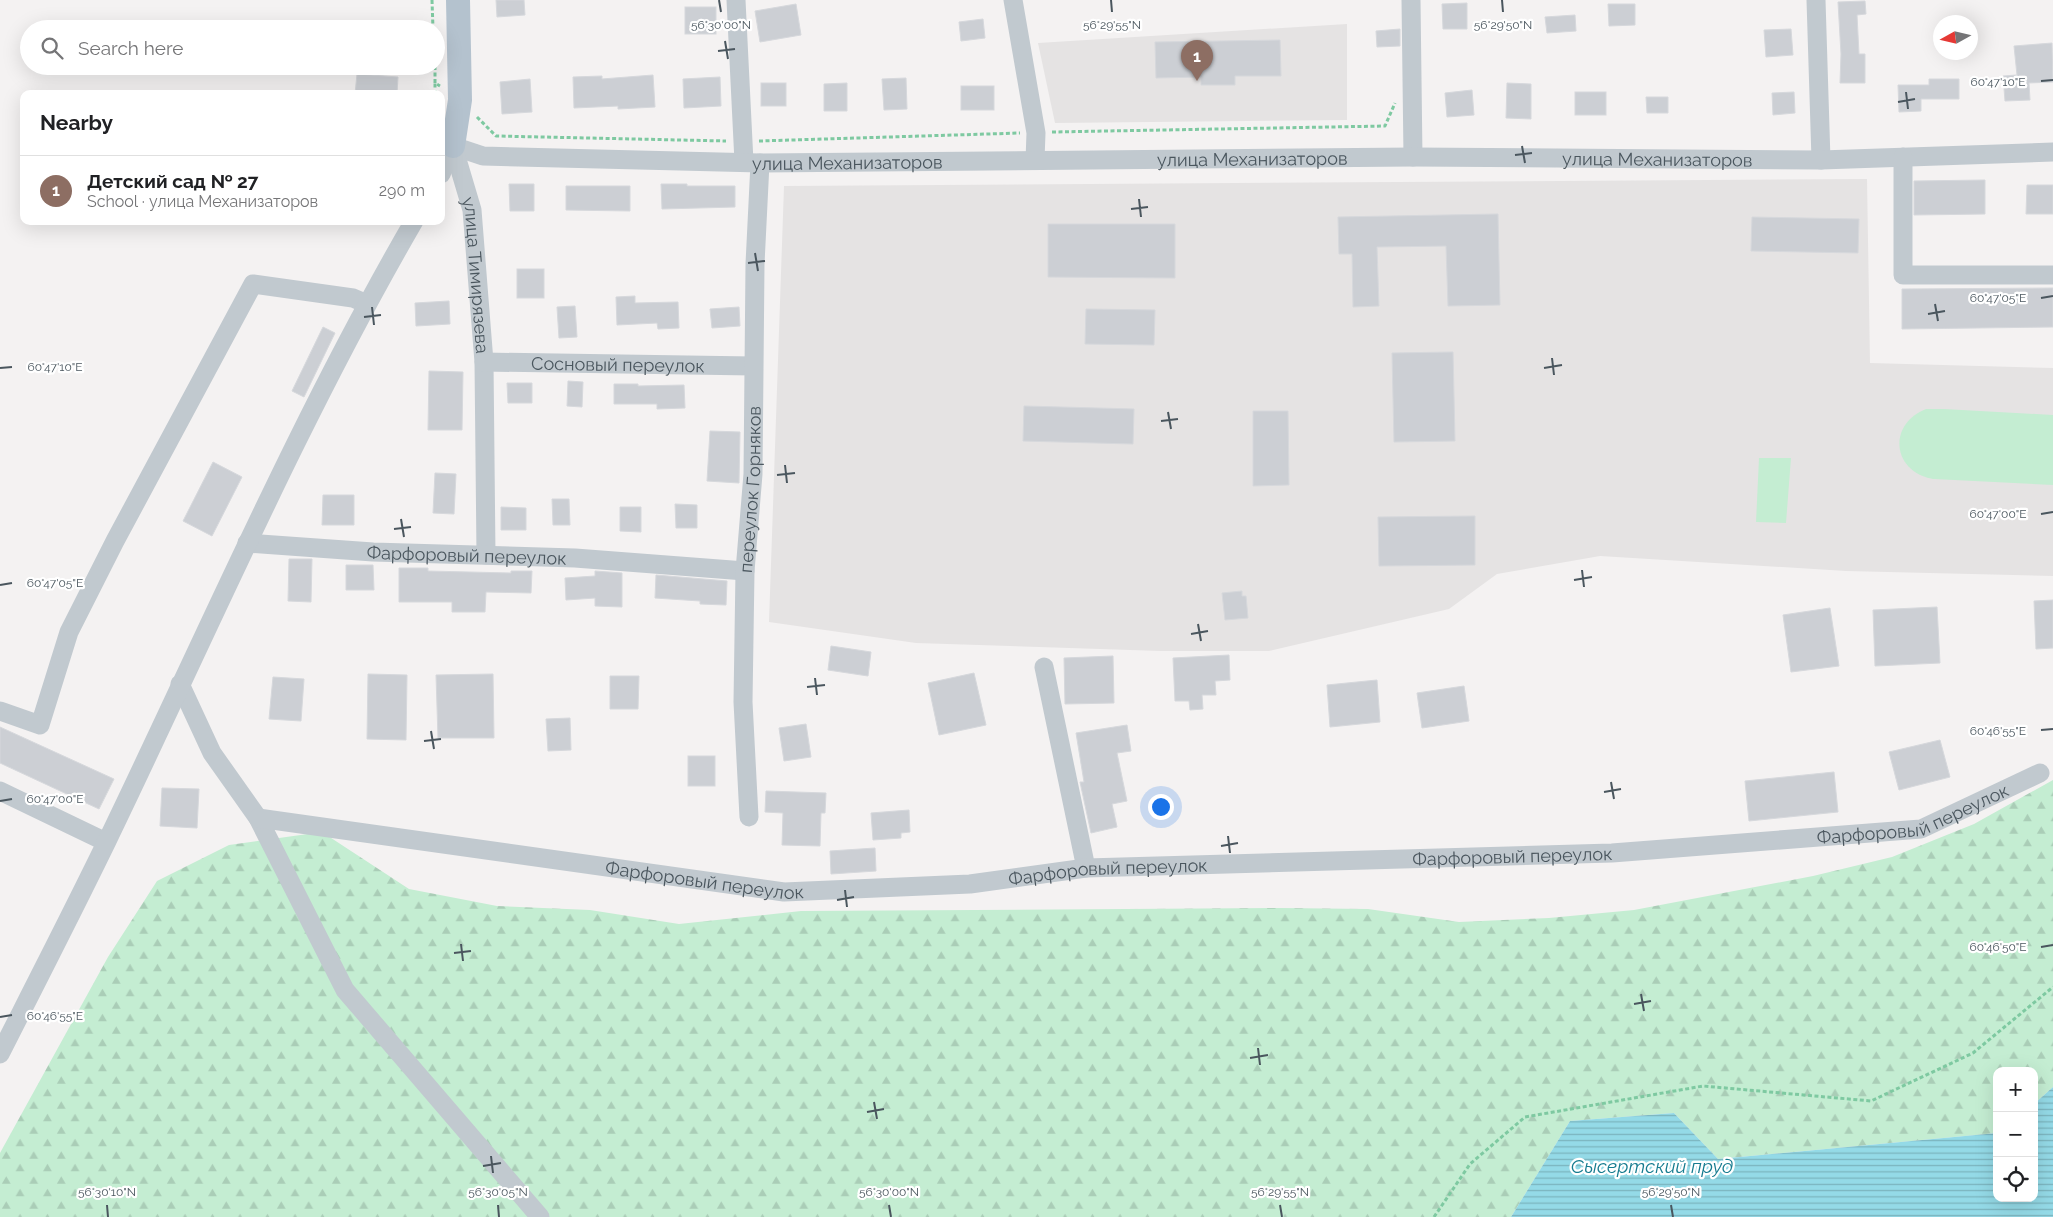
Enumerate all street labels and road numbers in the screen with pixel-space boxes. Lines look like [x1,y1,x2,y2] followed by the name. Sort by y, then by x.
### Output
[1157,147,1348,170] street label: улица Механизаторов
[1562,148,1753,170] street label: улица Механизаторов
[752,151,943,174] street label: улица Механизаторов
[458,194,494,354] street label: улица Тимирязева
[531,352,705,376] street label: Сосновый переулок
[734,406,764,574] street label: переулок Горняков
[366,541,567,568] street label: Фарфоровый переулок
[1816,779,2012,848] street label: Фарфоровый переулок
[1412,842,1613,869] street label: Фарфоровый переулок
[1007,854,1208,889] street label: Фарфоровый переулок
[604,856,804,903] street label: Фарфоровый переулок

